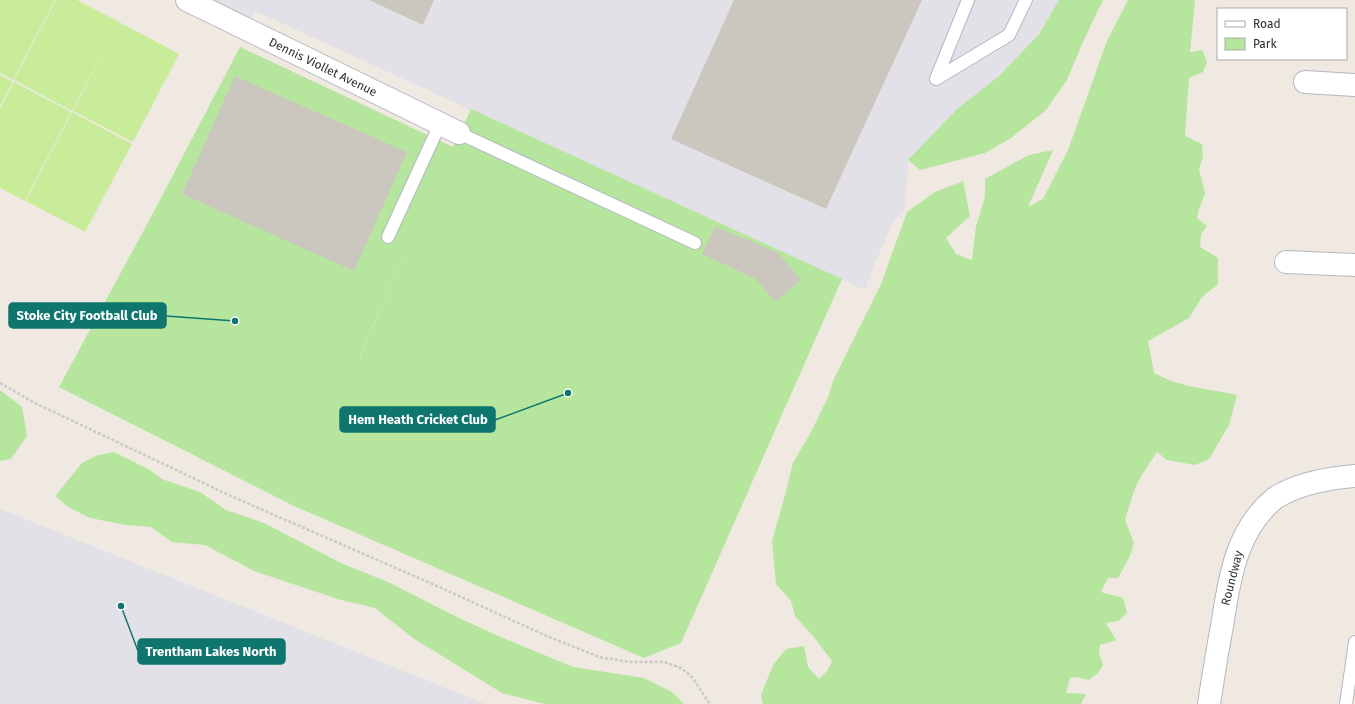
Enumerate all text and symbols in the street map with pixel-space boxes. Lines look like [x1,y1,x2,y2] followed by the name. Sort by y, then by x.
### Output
[1217,8,1347,60] legend
[1253,17,1281,31] text: Road
[267,35,379,99] street label: Dennis Viollet Avenue
[1253,37,1277,51] text: Park
[9,303,166,328] callout: Stoke City Football Club
[17,308,158,323] text: Stoke City Football Club
[340,407,495,432] callout: Hem Heath Cricket Club
[348,412,488,427] text: Hem Heath Cricket Club
[1218,549,1246,607] street label: Roundway
[138,639,285,664] callout: Trentham Lakes North
[146,644,277,659] text: Trentham Lakes North

